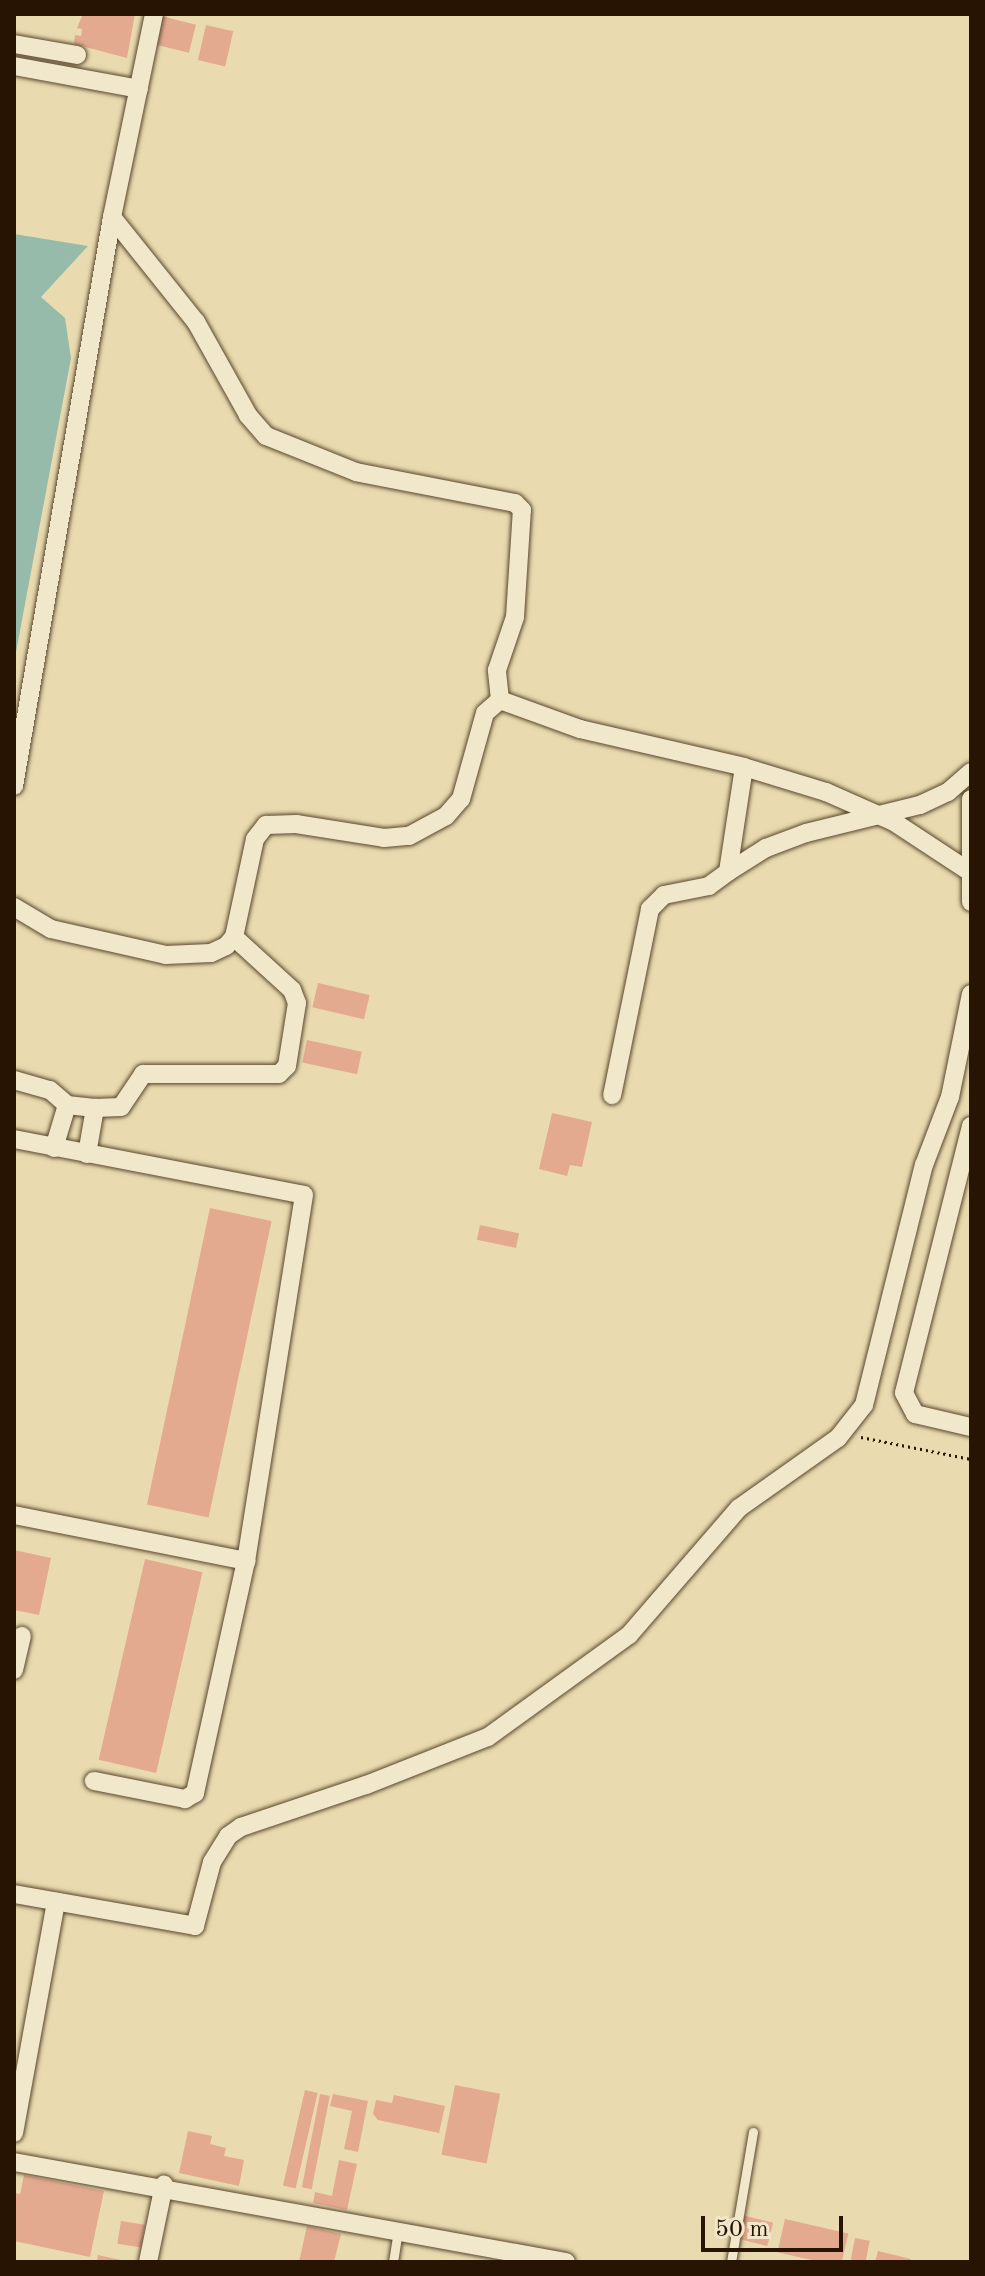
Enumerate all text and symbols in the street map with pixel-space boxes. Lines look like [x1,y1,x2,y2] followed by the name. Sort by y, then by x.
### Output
[705,2200,847,2250] scale bar
[715,2218,769,2242] text: 50 m

